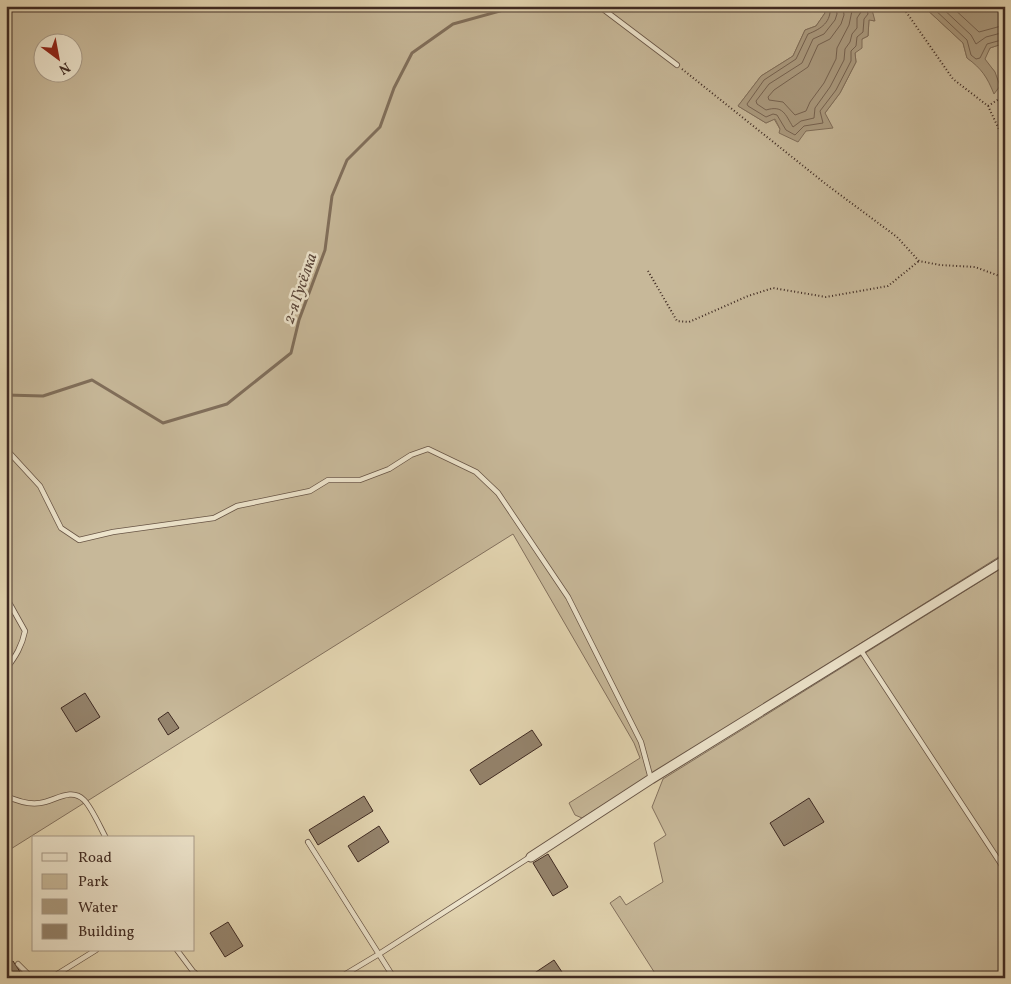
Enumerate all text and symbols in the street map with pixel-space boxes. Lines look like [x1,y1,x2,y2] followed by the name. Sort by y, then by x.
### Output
[32,32,82,82] north arrow
[55,57,73,79] text: N
[279,250,323,327] water label: 2-я Гусёлка
[32,836,195,952] legend
[78,848,112,869] text: Road
[78,872,109,893] text: Park
[78,898,118,919] text: Water
[78,922,135,943] text: Building

